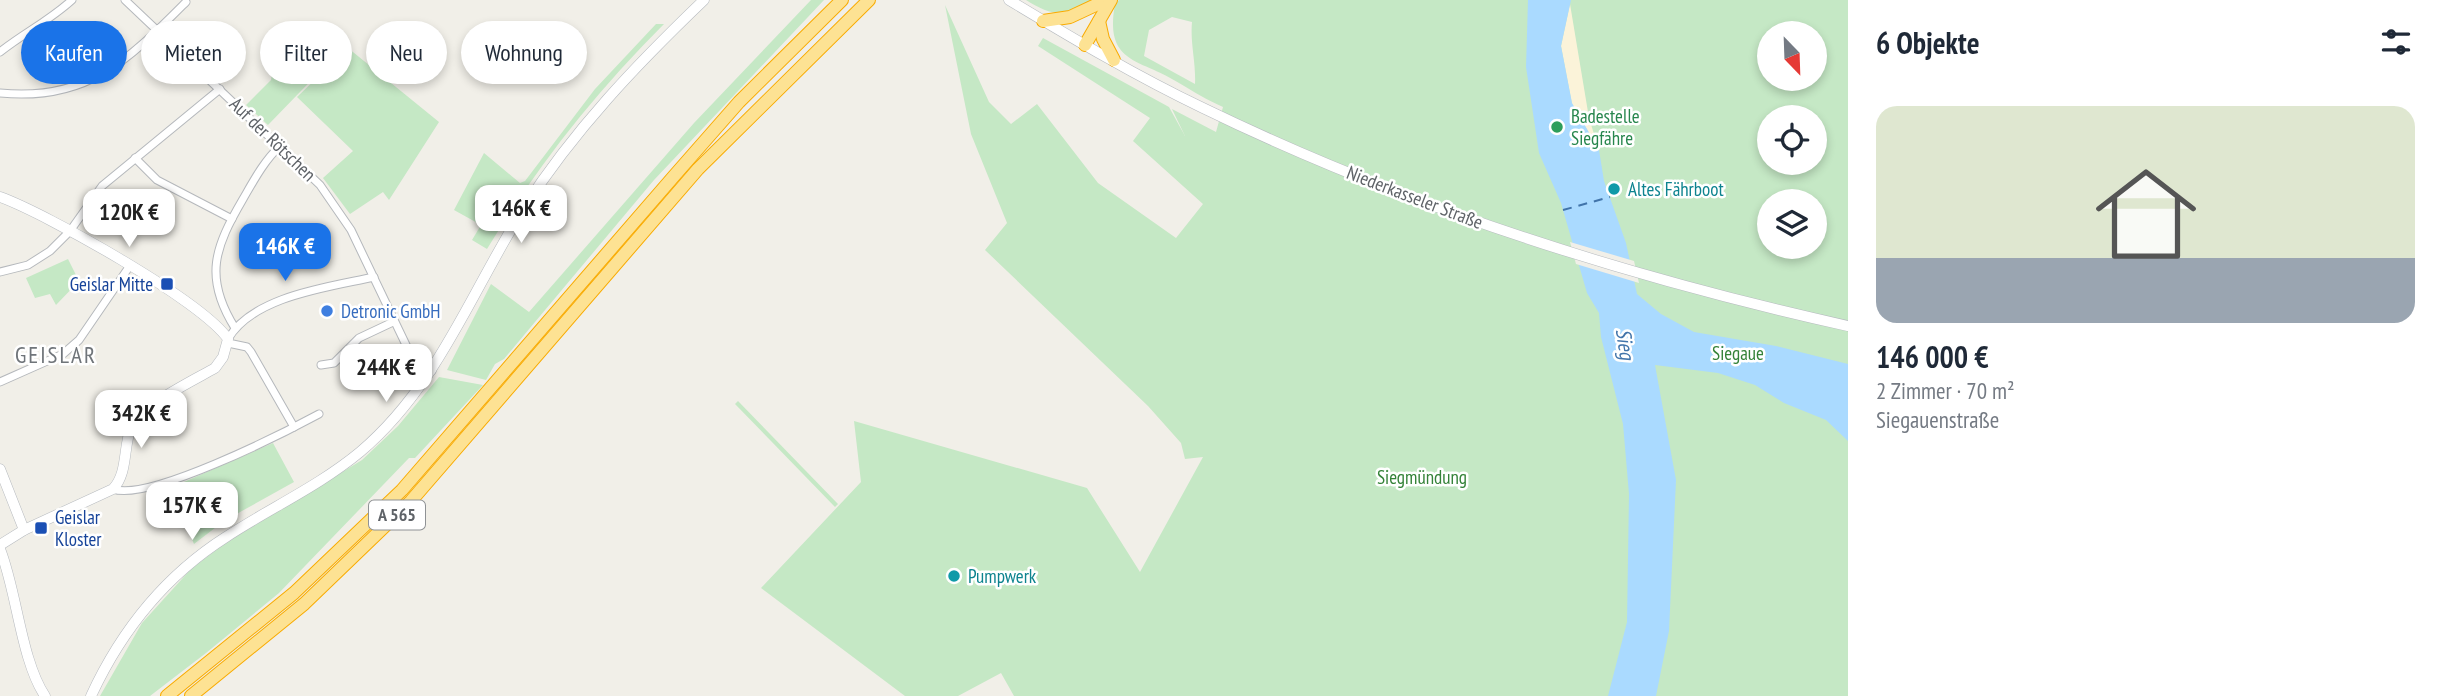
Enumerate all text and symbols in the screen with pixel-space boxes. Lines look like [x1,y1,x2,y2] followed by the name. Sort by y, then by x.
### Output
[21,21,127,84] chip: Kaufen
[141,21,246,84] chip: Mieten
[260,21,352,84] chip: Filter
[366,21,447,84] chip: Neu
[461,21,587,84] chip: Wohnung
[1757,21,1827,91] north arrow
[1757,21,1827,259] map controls
[1876,23,1980,62] text: 6 Objekte
[2377,23,2415,61] icon: filters
[225,92,321,186] street label: Auf der Rötschen
[1571,104,1640,150] place label: Badestelle Siegfähre
[1757,105,1827,175] button: locate
[1549,119,1565,135] marker: Badestelle Siegfähre
[2083,151,2209,277] icon: home
[1344,160,1487,234] street label: Niederkasseler Straße
[1628,177,1724,201] place label: Altes Fährboot
[1606,181,1622,197] marker: Altes Fährboot
[464,186,578,245] pin: 146K €
[1757,189,1827,259] button: layers
[72,190,186,249] pin: 120K €
[491,193,551,222] text: 146K €
[99,197,159,226] text: 120K €
[228,224,342,283] pin: 146K €
[255,231,315,260] text: 146K €
[70,272,153,296] place label: Geislar Mitte
[159,276,175,292] marker: Geislar Mitte
[341,299,441,323] place label: Detronic GmbH
[319,303,335,319] marker: Detronic GmbH
[1610,326,1642,363] water label: Sieg
[1876,337,1989,376] text: 146 000 €
[15,340,97,369] district label: GEISLAR
[1712,341,1764,365] park label: Siegaue
[329,344,443,404] pin: 244K €
[356,352,416,381] text: 244K €
[1876,376,2014,405] text: 2 Zimmer · 70 m²
[84,391,198,450] pin: 342K €
[111,398,171,427] text: 342K €
[1876,405,1999,434] text: Siegauenstraße
[1377,465,1467,489] park label: Siegmündung
[135,482,249,542] pin: 157K €
[162,490,222,519] text: 157K €
[369,500,425,530] road number: A 565
[55,505,102,551] place label: Geislar Kloster
[33,520,49,536] marker: Geislar Kloster
[968,564,1037,588] place label: Pumpwerk
[946,568,962,584] marker: Pumpwerk

